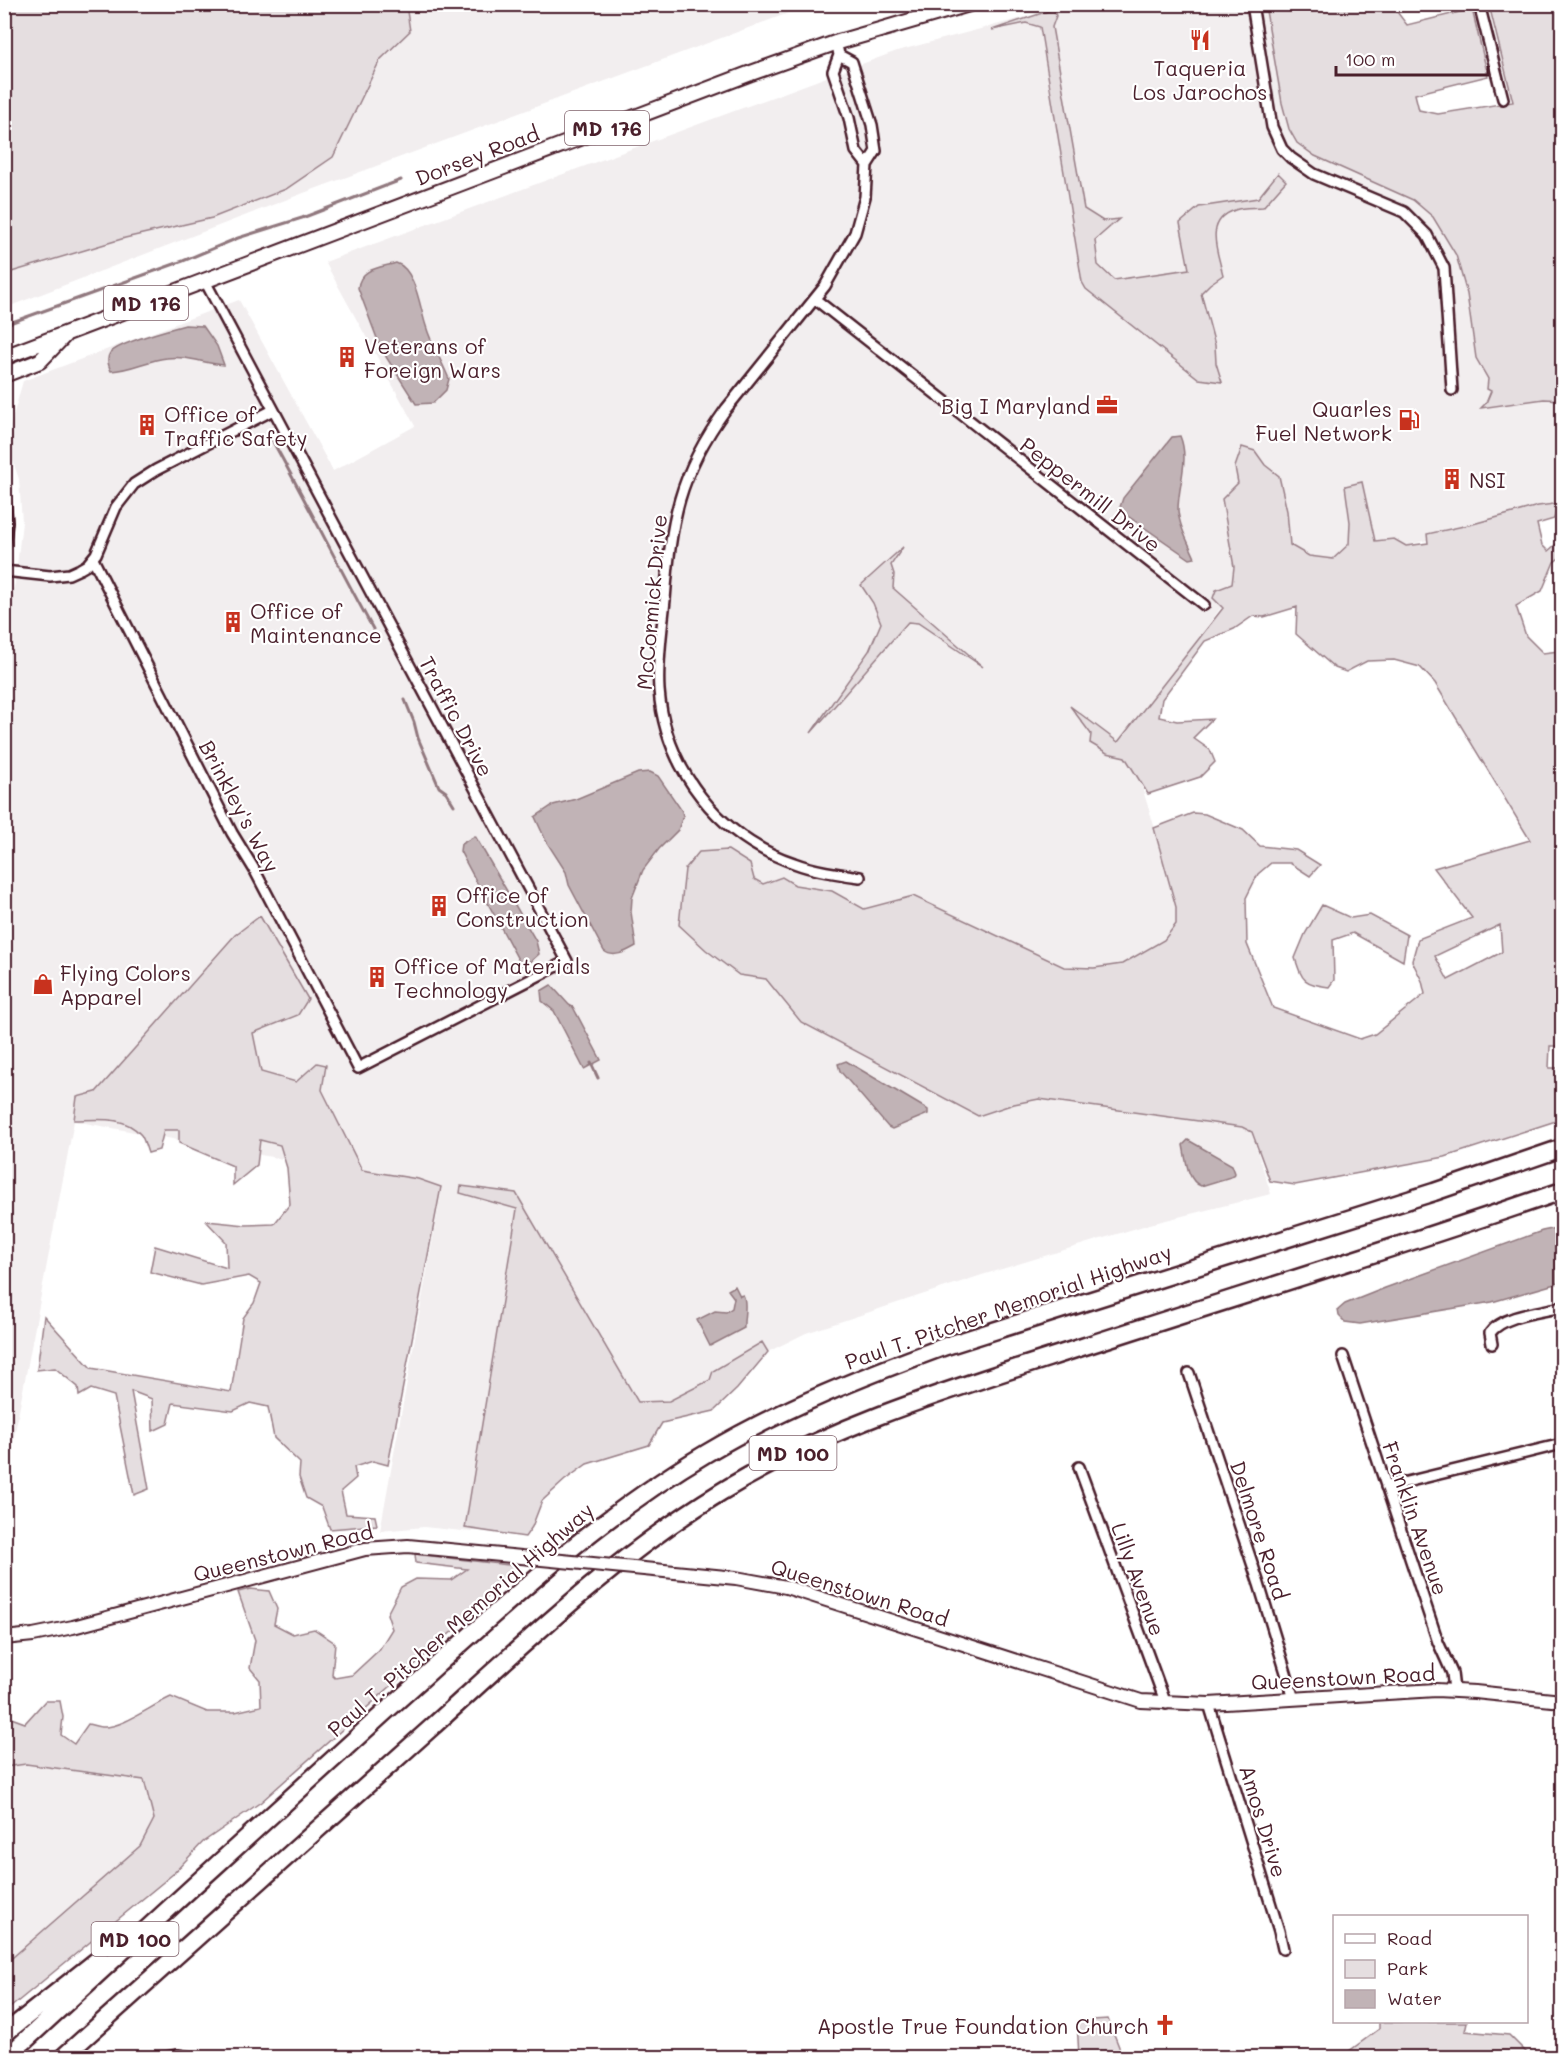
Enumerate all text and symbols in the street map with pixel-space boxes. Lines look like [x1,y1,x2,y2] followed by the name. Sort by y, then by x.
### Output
[1188,28,1212,52] restaurant icon: Taqueria Los Jarochos
[1336,39,1488,77] scale bar
[1345,47,1395,71] text: 100 m
[1133,54,1267,105] place label: Taqueria Los Jarochos
[565,111,649,145] road number: MD 176
[411,119,543,191] street label: Dorsey Road
[104,286,188,320] road number: MD 176
[364,332,501,383] place label: Veterans of Foreign Wars
[335,345,359,369] building icon: Veterans of Foreign Wars
[941,392,1090,419] place label: Big I Maryland
[1095,393,1119,417] office icon: Big I Maryland
[1256,395,1392,446] place label: Quarles Fuel Network
[164,400,307,451] place label: Office of Traffic Safety
[1397,408,1421,432] fuel station icon: Quarles Fuel Network
[135,413,159,437] building icon: Office of Traffic Safety
[1015,431,1167,557] street label: Peppermill Drive
[1469,466,1506,493] place label: NSI
[1440,467,1464,491] building icon: NSI
[630,513,672,691] street label: McCormick Drive
[250,597,382,648] place label: Office of Maintenance
[221,610,245,634] building icon: Office of Maintenance
[414,651,500,781] street label: Traffic Drive
[194,735,286,877] street label: Brinkley's Way
[456,881,589,932] place label: Office of Construction
[427,894,451,918] building icon: Office of Construction
[394,952,590,1003] place label: Office of Materials Technology
[60,959,191,1010] place label: Flying Colors Apparel
[365,965,389,989] building icon: Office of Materials Technology
[31,972,55,996] shop icon: Flying Colors Apparel
[841,1237,1175,1375] street label: Paul T. Pitcher Memorial Highway
[750,1436,836,1470] road number: MD 100
[1377,1438,1455,1598] street label: Franklin Avenue
[1225,1457,1295,1603] street label: Delmore Road
[321,1496,599,1742] street label: Paul T. Pitcher Memorial Highway
[190,1517,376,1587] street label: Queenstown Road
[1106,1519,1172,1639] street label: Lilly Avenue
[768,1552,952,1632] street label: Queenstown Road
[1250,1659,1436,1695] street label: Queenstown Road
[1234,1762,1294,1880] street label: Amos Drive
[1333,1915,1528,2023] legend
[92,1922,178,1956] road number: MD 100
[1387,1926,1432,1950] text: Road
[1387,1956,1428,1980] text: Park
[1387,1986,1442,2010] text: Water
[817,2012,1148,2039] place label: Apostle True Foundation Church
[1153,2013,1177,2037] church icon: Apostle True Foundation Church

